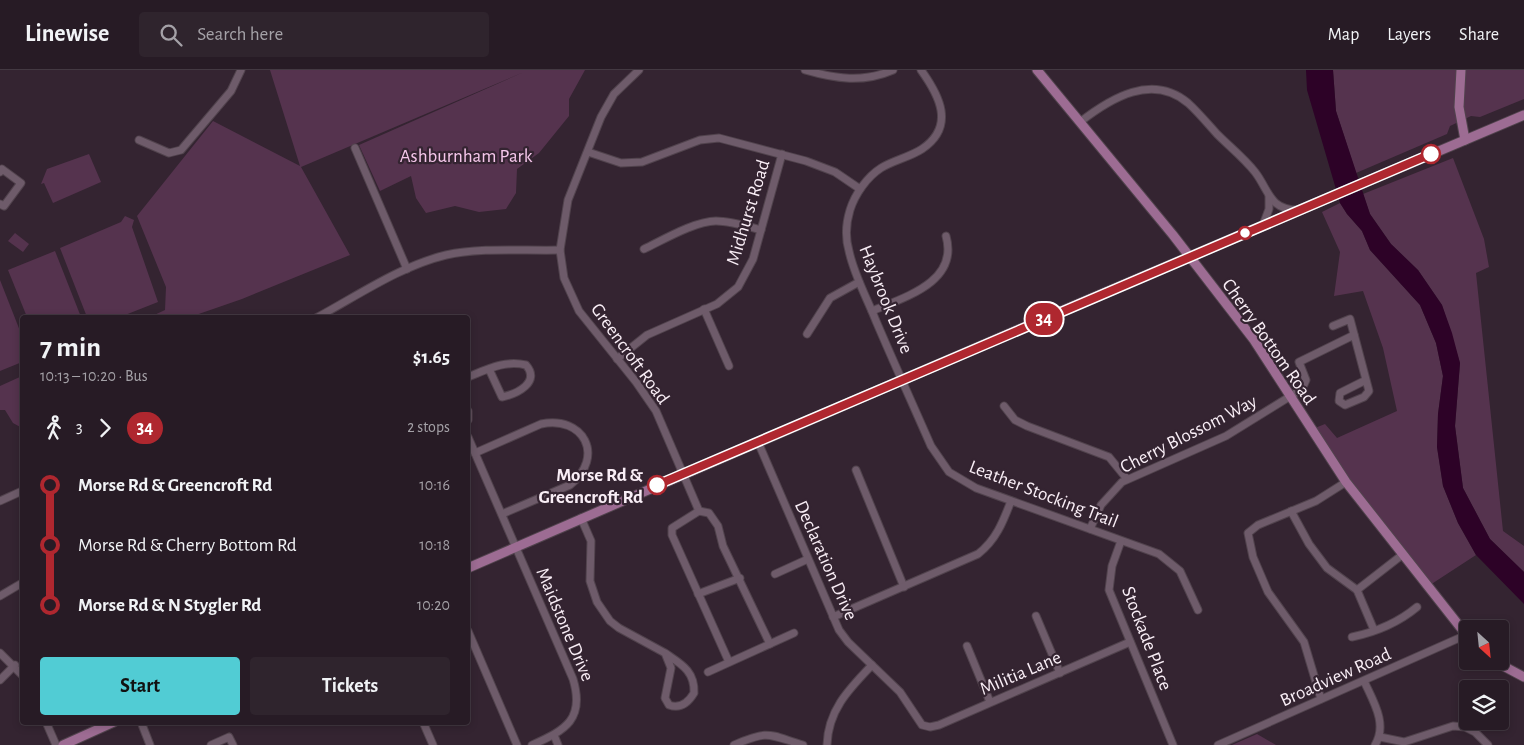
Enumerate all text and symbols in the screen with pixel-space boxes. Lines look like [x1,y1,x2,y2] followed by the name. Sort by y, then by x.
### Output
[139,12,489,57] search box
[157,21,185,49] icon: search
[25,22,109,46] text: Linewise
[197,25,283,44] text: Search here
[1328,26,1359,44] text: Map
[1387,26,1431,44] text: Layers
[1459,26,1499,44] text: Share
[1421,144,1441,164] unlabelled marker
[400,147,533,166] park label: Ashburnham Park
[723,157,773,267] street label: Midhurst Road
[1238,226,1252,240] unlabelled marker
[855,243,916,356] street label: Haybrook Drive
[1218,275,1319,408] street label: Cherry Bottom Road
[587,300,673,408] street label: Greencroft Road
[1022,303,1066,335] line badge: 34
[1036,310,1052,328] text: 34
[40,334,101,362] text: 7 min
[413,348,450,367] text: $1.65
[40,368,148,384] text: 10:13 – 10:20 · Bus
[1117,392,1260,477] street label: Cherry Blossom Way
[40,414,68,442] icon: walk
[91,414,119,442] icon: forward
[76,419,83,435] text: 3
[137,419,153,437] text: 34
[407,419,450,435] text: 2 stops
[966,457,1121,532] street label: Leather Stocking Trail
[538,466,643,507] place label: Morse Rd & Greencroft Rd
[647,475,667,495] marker: Morse Rd & Greencroft Rd
[78,476,272,495] text: Morse Rd & Greencroft Rd
[419,477,450,493] text: 10:16
[791,498,860,623] street label: Declaration Drive
[78,536,297,555] text: Morse Rd & Cherry Bottom Rd
[419,537,450,553] text: 10:18
[532,565,597,684] street label: Maidstone Drive
[1118,584,1175,693] street label: Stockade Place
[78,596,261,615] text: Morse Rd & N Stygler Rd
[417,597,450,613] text: 10:20
[1459,620,1509,670] north arrow
[1459,620,1509,730] map controls
[1277,644,1394,710] street label: Broadview Road
[977,648,1064,699] street label: Militia Lane
[40,657,240,715] button: Start
[250,657,450,715] button: Tickets
[1459,680,1509,730] button: layers

